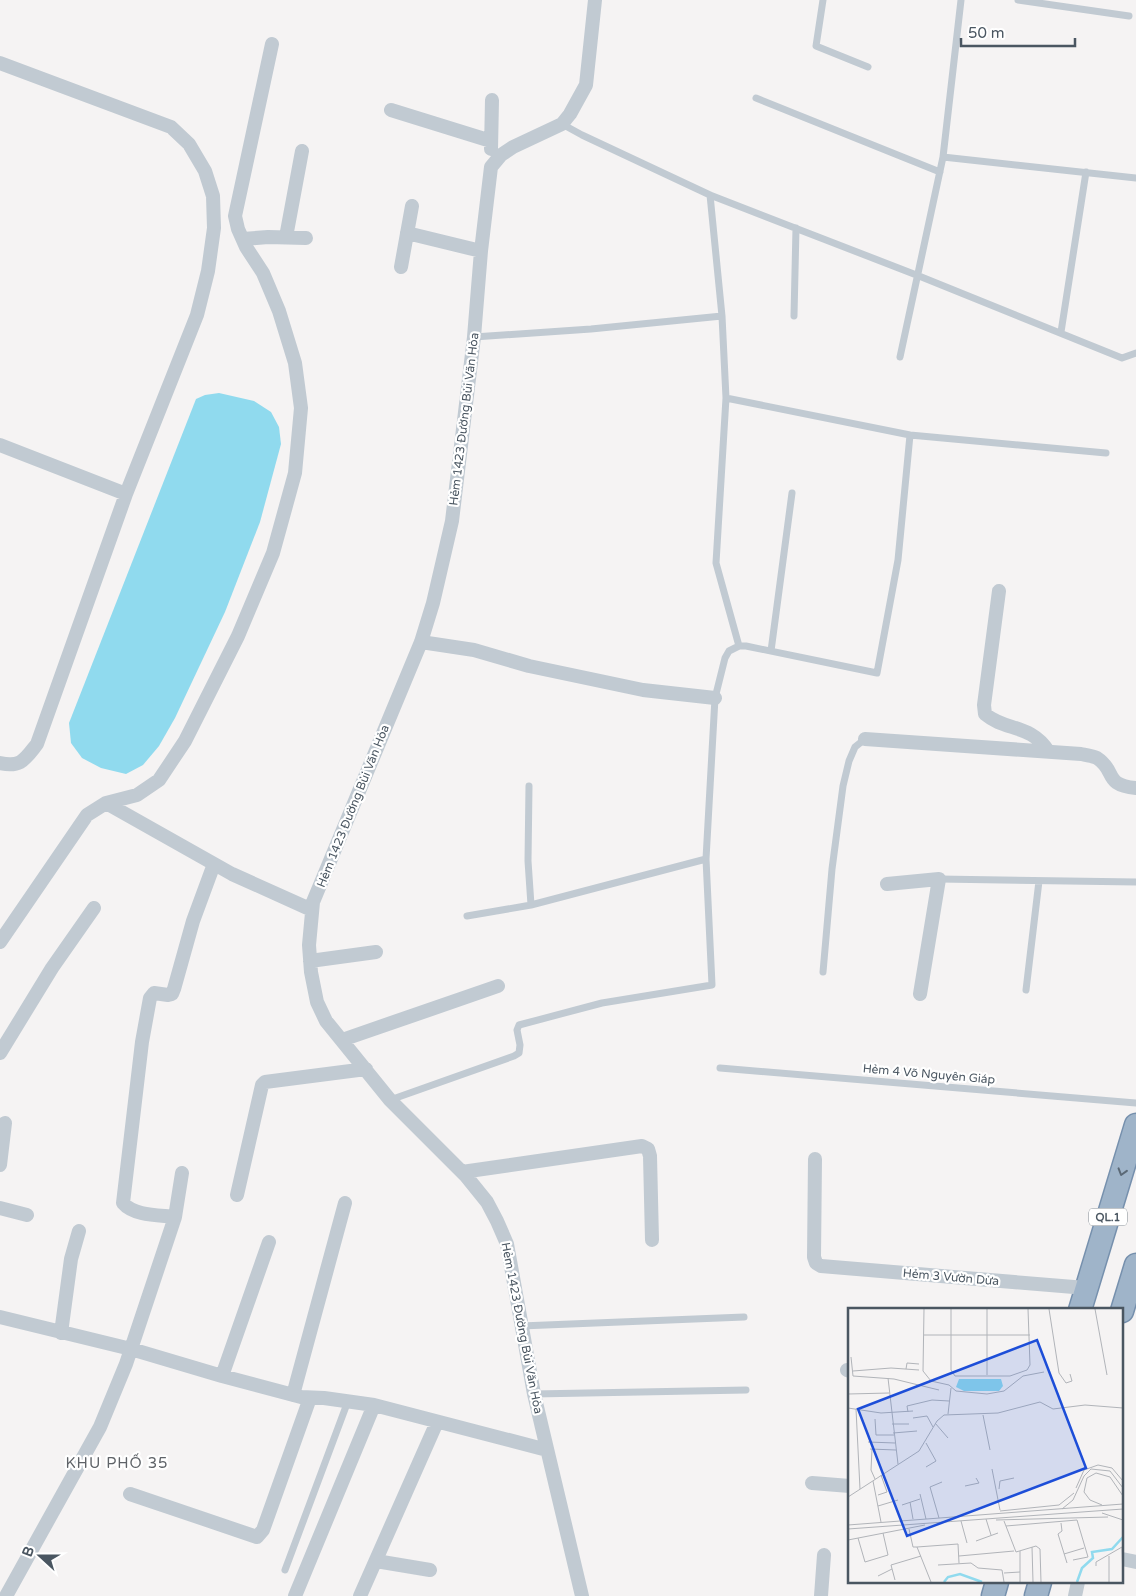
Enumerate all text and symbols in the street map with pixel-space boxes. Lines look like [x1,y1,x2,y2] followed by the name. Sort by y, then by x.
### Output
[961,15,1075,47] scale bar
[968,24,1005,42] text: 50 m
[446,332,482,506] street label: Hẻm 1423 Đường Bùi Văn Hòa
[314,723,392,889] street label: Hẻm 1423 Đường Bùi Văn Hòa
[862,1061,996,1087] street label: Hẻm 4 Võ Nguyên Giáp
[1117,1167,1127,1175] one-way arrow
[1089,1208,1127,1226] road number: QL.1
[499,1241,545,1415] street label: Hẻm 1423 Đường Bùi Văn Hòa
[902,1266,1000,1288] street label: Hẻm 3 Vườn Dừa
[848,1308,1124,1584] inset map
[66,1453,168,1472] district label: KHU PHỐ 35
[15,1531,65,1581] north arrow
[19,1544,38,1559] text: B

